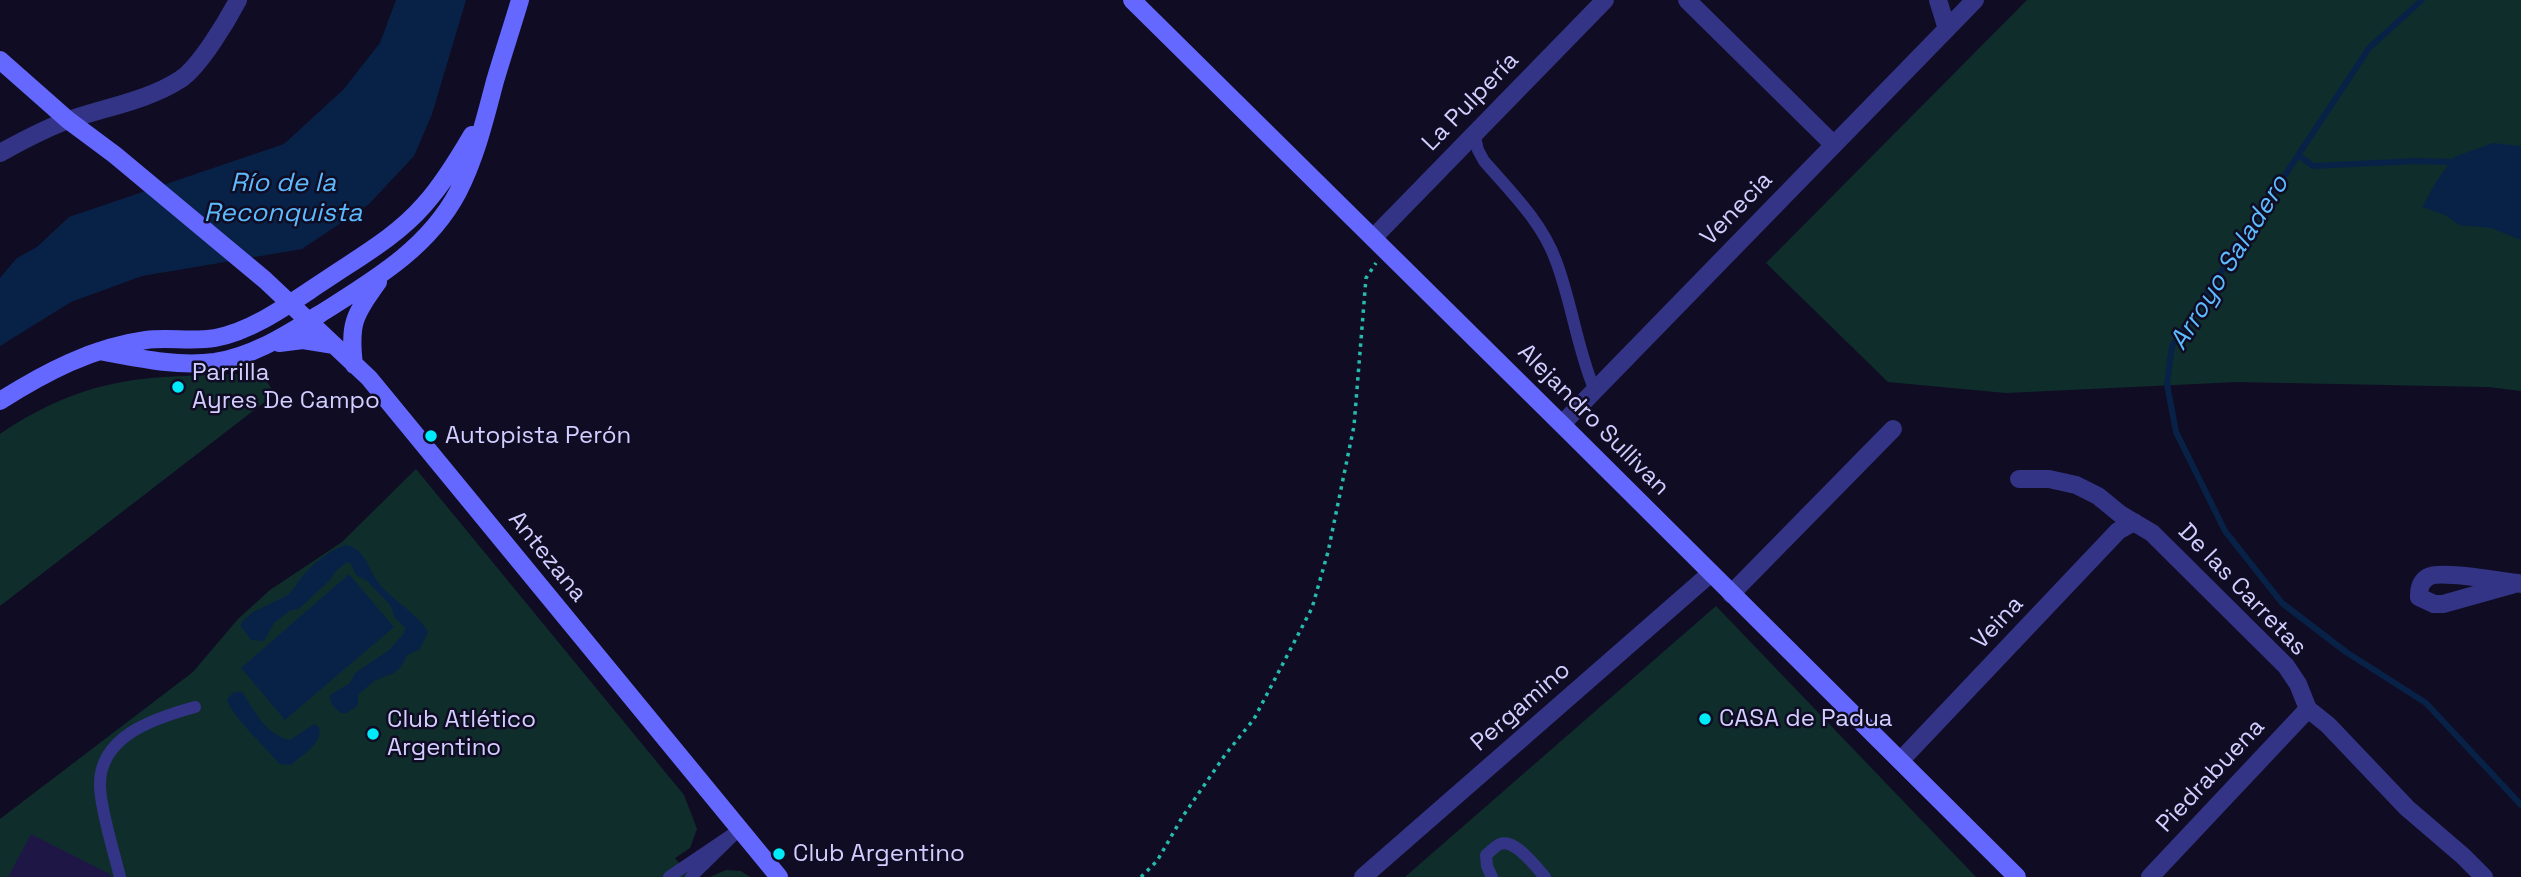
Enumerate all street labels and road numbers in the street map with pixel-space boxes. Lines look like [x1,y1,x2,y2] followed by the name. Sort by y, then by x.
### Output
[1417,47,1525,157] street label: La Pulpería
[1695,166,1779,252] street label: Venecia
[1511,338,1675,502] street label: Alejandro Sullivan
[502,506,592,608] street label: Antezana
[2172,518,2312,662] street label: De las Carretas
[1966,590,2030,656] street label: Veina
[1465,656,1577,758] street label: Pergamino
[2151,713,2271,839] street label: Piedrabuena

